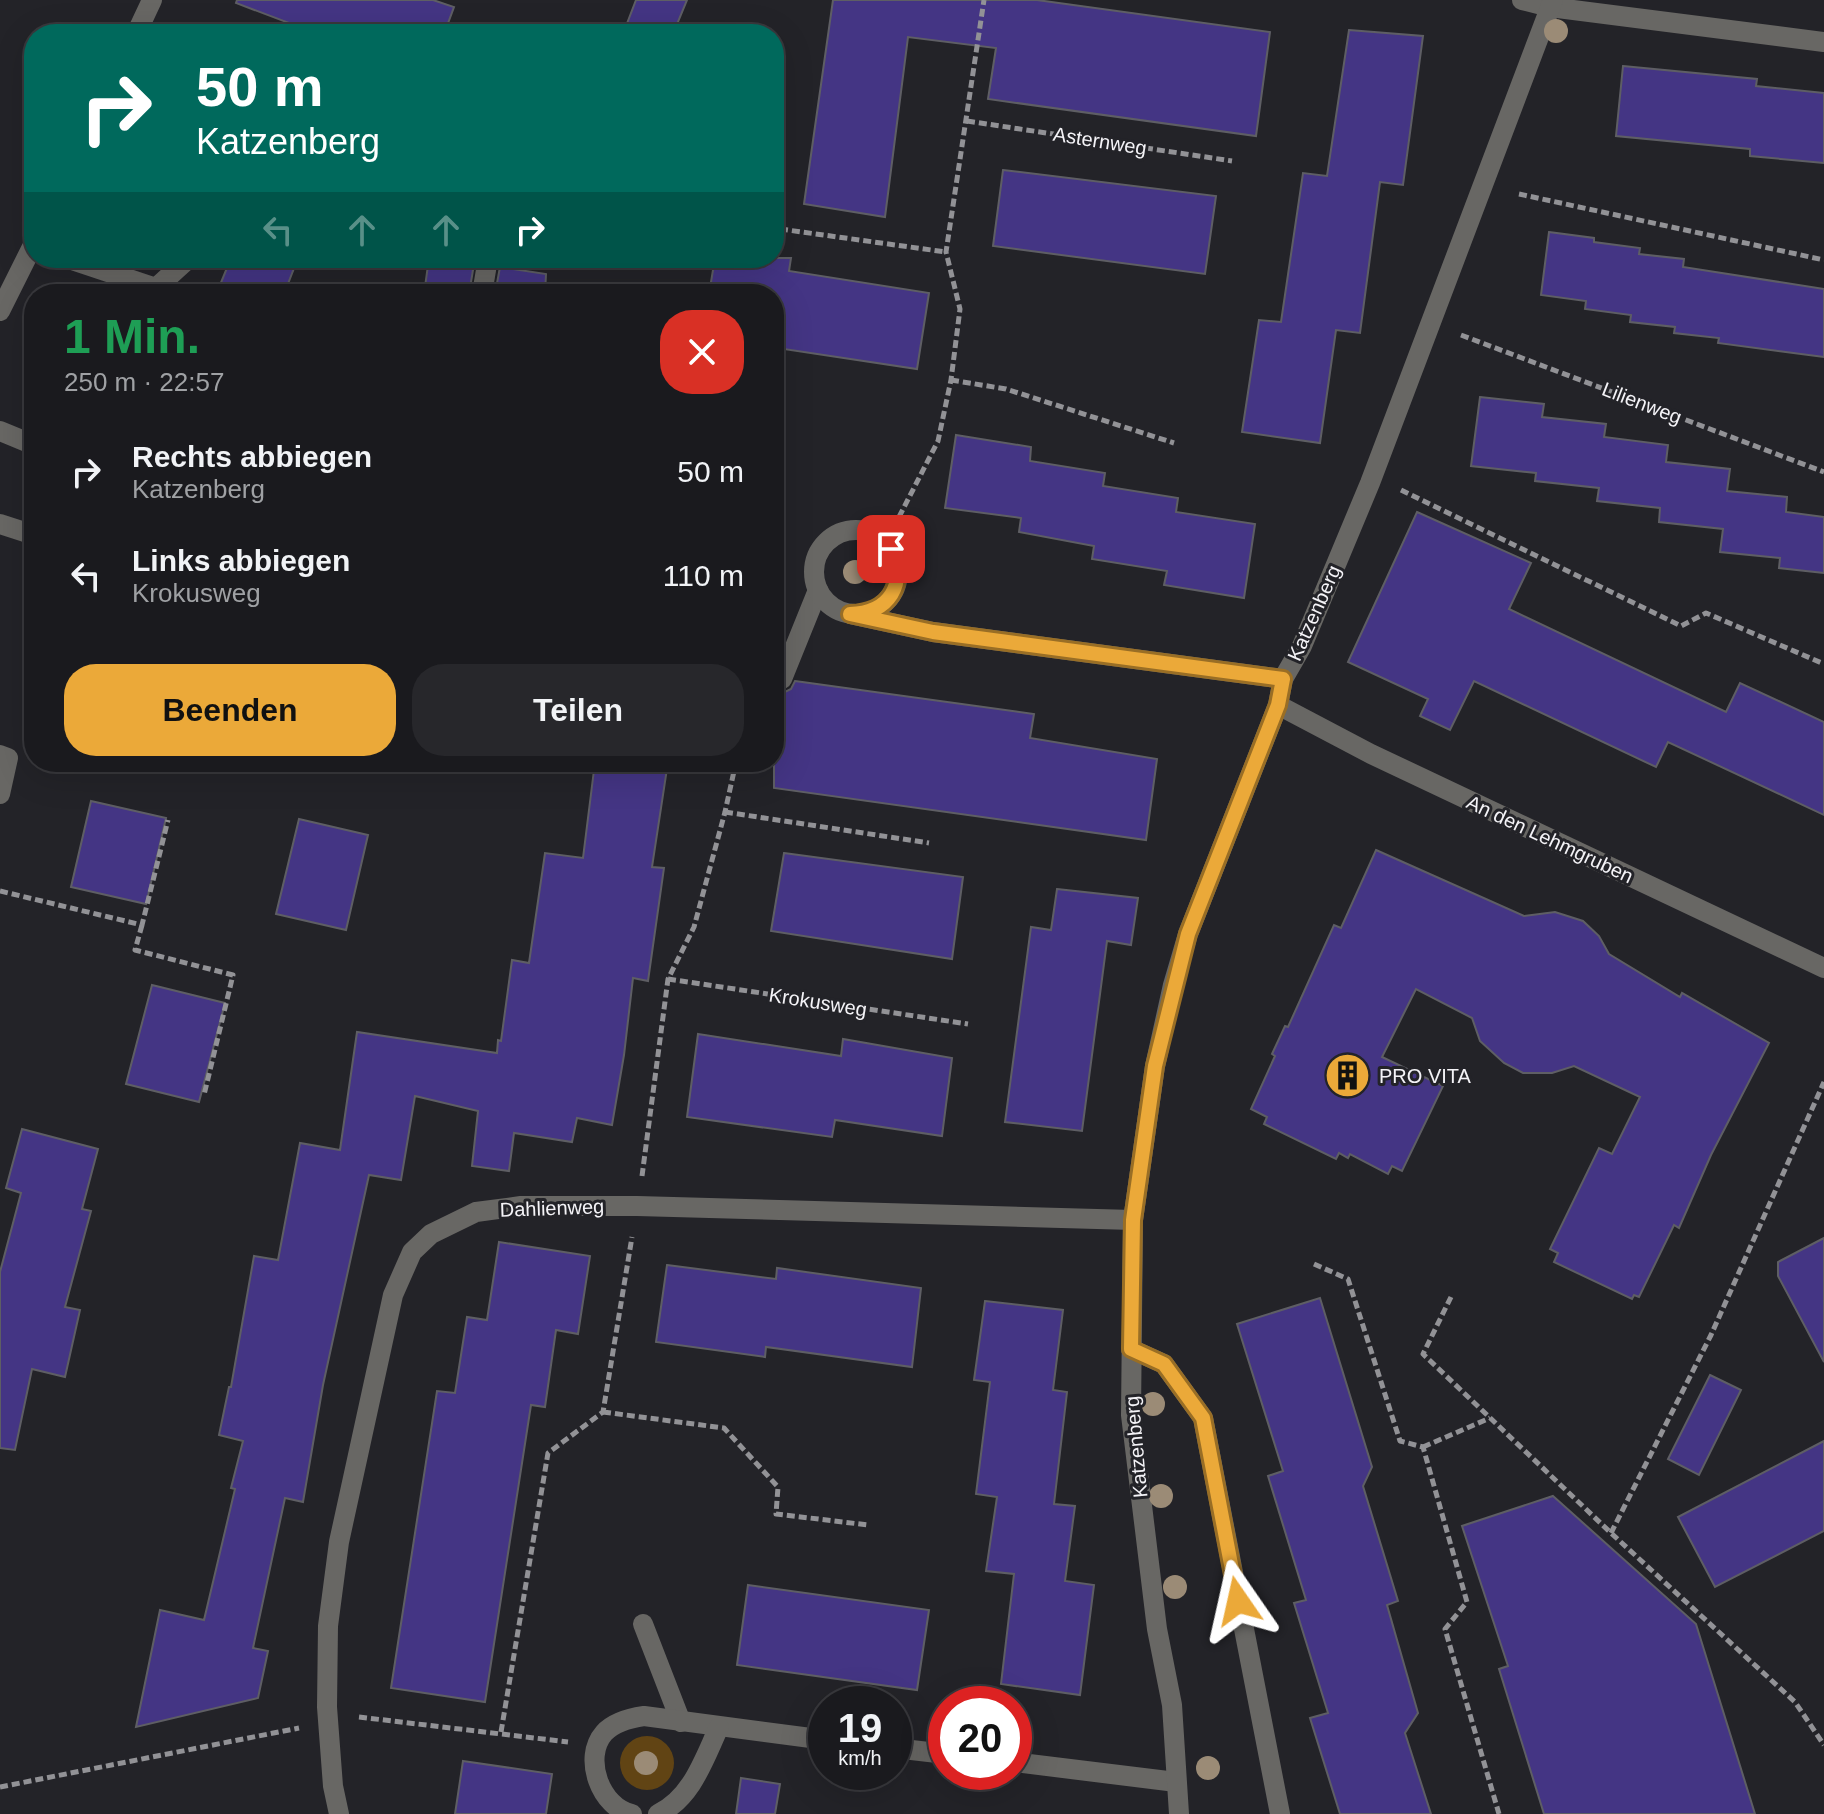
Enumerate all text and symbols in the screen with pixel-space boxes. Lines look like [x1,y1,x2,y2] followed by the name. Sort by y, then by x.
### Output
[196,55,324,118] text: 50 m
[64,56,168,160] icon: right
[196,121,380,162] text: Katzenberg
[1052,123,1148,159] street label: Asternweg
[256,208,300,252] icon: left
[340,208,384,252] icon: ahead
[424,208,468,252] icon: ahead
[508,208,552,252] icon: right
[64,310,200,363] text: 1 Min.
[660,310,744,394] button: close
[64,367,224,397] text: 250 m · 22:57
[1599,378,1685,428] street label: Lilienweg
[132,440,372,473] text: Rechts abbiegen
[64,450,108,494] icon: right
[677,455,744,488] text: 50 m
[132,474,265,504] text: Katzenberg
[857,515,925,583] pin
[869,527,913,571] icon: arrive
[132,544,350,577] text: Links abbiegen
[64,554,108,598] icon: left
[663,559,744,592] text: 110 m
[1283,562,1345,664] street label: Katzenberg
[132,578,261,608] text: Krokusweg
[64,664,396,756] button: Beenden
[412,664,744,756] button: Teilen
[1463,791,1637,887] street label: An den Lehmgruben
[767,983,869,1021] street label: Krokusweg
[1324,1052,1372,1100] building icon: PRO VITA
[1379,1065,1472,1087] place label: PRO VITA
[499,1195,605,1221] street label: Dahlienweg
[1121,1395,1151,1499] street label: Katzenberg
[1196,1559,1280,1643] position arrow
[928,1686,1032,1790] speed limit sign: 20
[838,1706,882,1750] text: 19
[838,1747,882,1769] text: km/h

